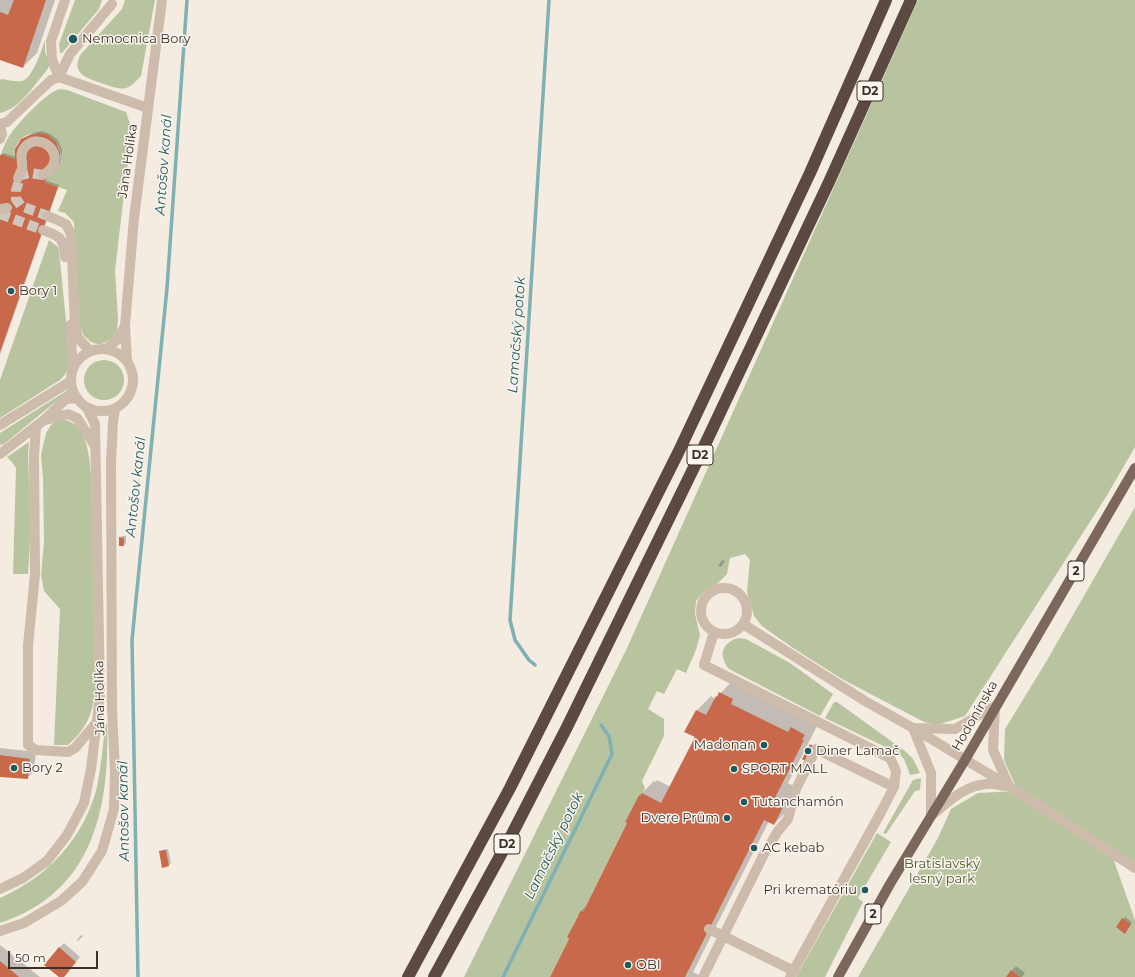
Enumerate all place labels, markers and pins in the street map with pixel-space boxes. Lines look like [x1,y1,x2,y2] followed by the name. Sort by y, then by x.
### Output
[82,31,190,47] place label: Nemocnica Bory
[67,33,79,45] marker: Nemocnica Bory
[19,283,57,299] place label: Bory 1
[6,286,16,296] marker: Bory 1
[694,737,756,753] place label: Madonan
[759,740,769,750] marker: Madonan
[816,743,900,759] place label: Diner Lamač
[803,746,813,756] marker: Diner Lamač
[22,760,63,776] place label: Bory 2
[742,761,827,777] place label: SPORT MALL
[9,763,19,773] marker: Bory 2
[729,764,739,774] marker: SPORT MALL
[752,794,844,810] place label: Tutanchamón
[739,797,749,807] marker: Tutanchamón
[640,810,719,826] place label: Dvere Prüm
[722,813,732,823] marker: Dvere Prüm
[762,840,824,856] place label: AC kebab
[749,843,759,853] marker: AC kebab
[763,882,857,898] place label: Pri krematóriu
[860,885,870,895] marker: Pri krematóriu
[636,957,661,973] place label: OBI
[623,960,633,970] marker: OBI

